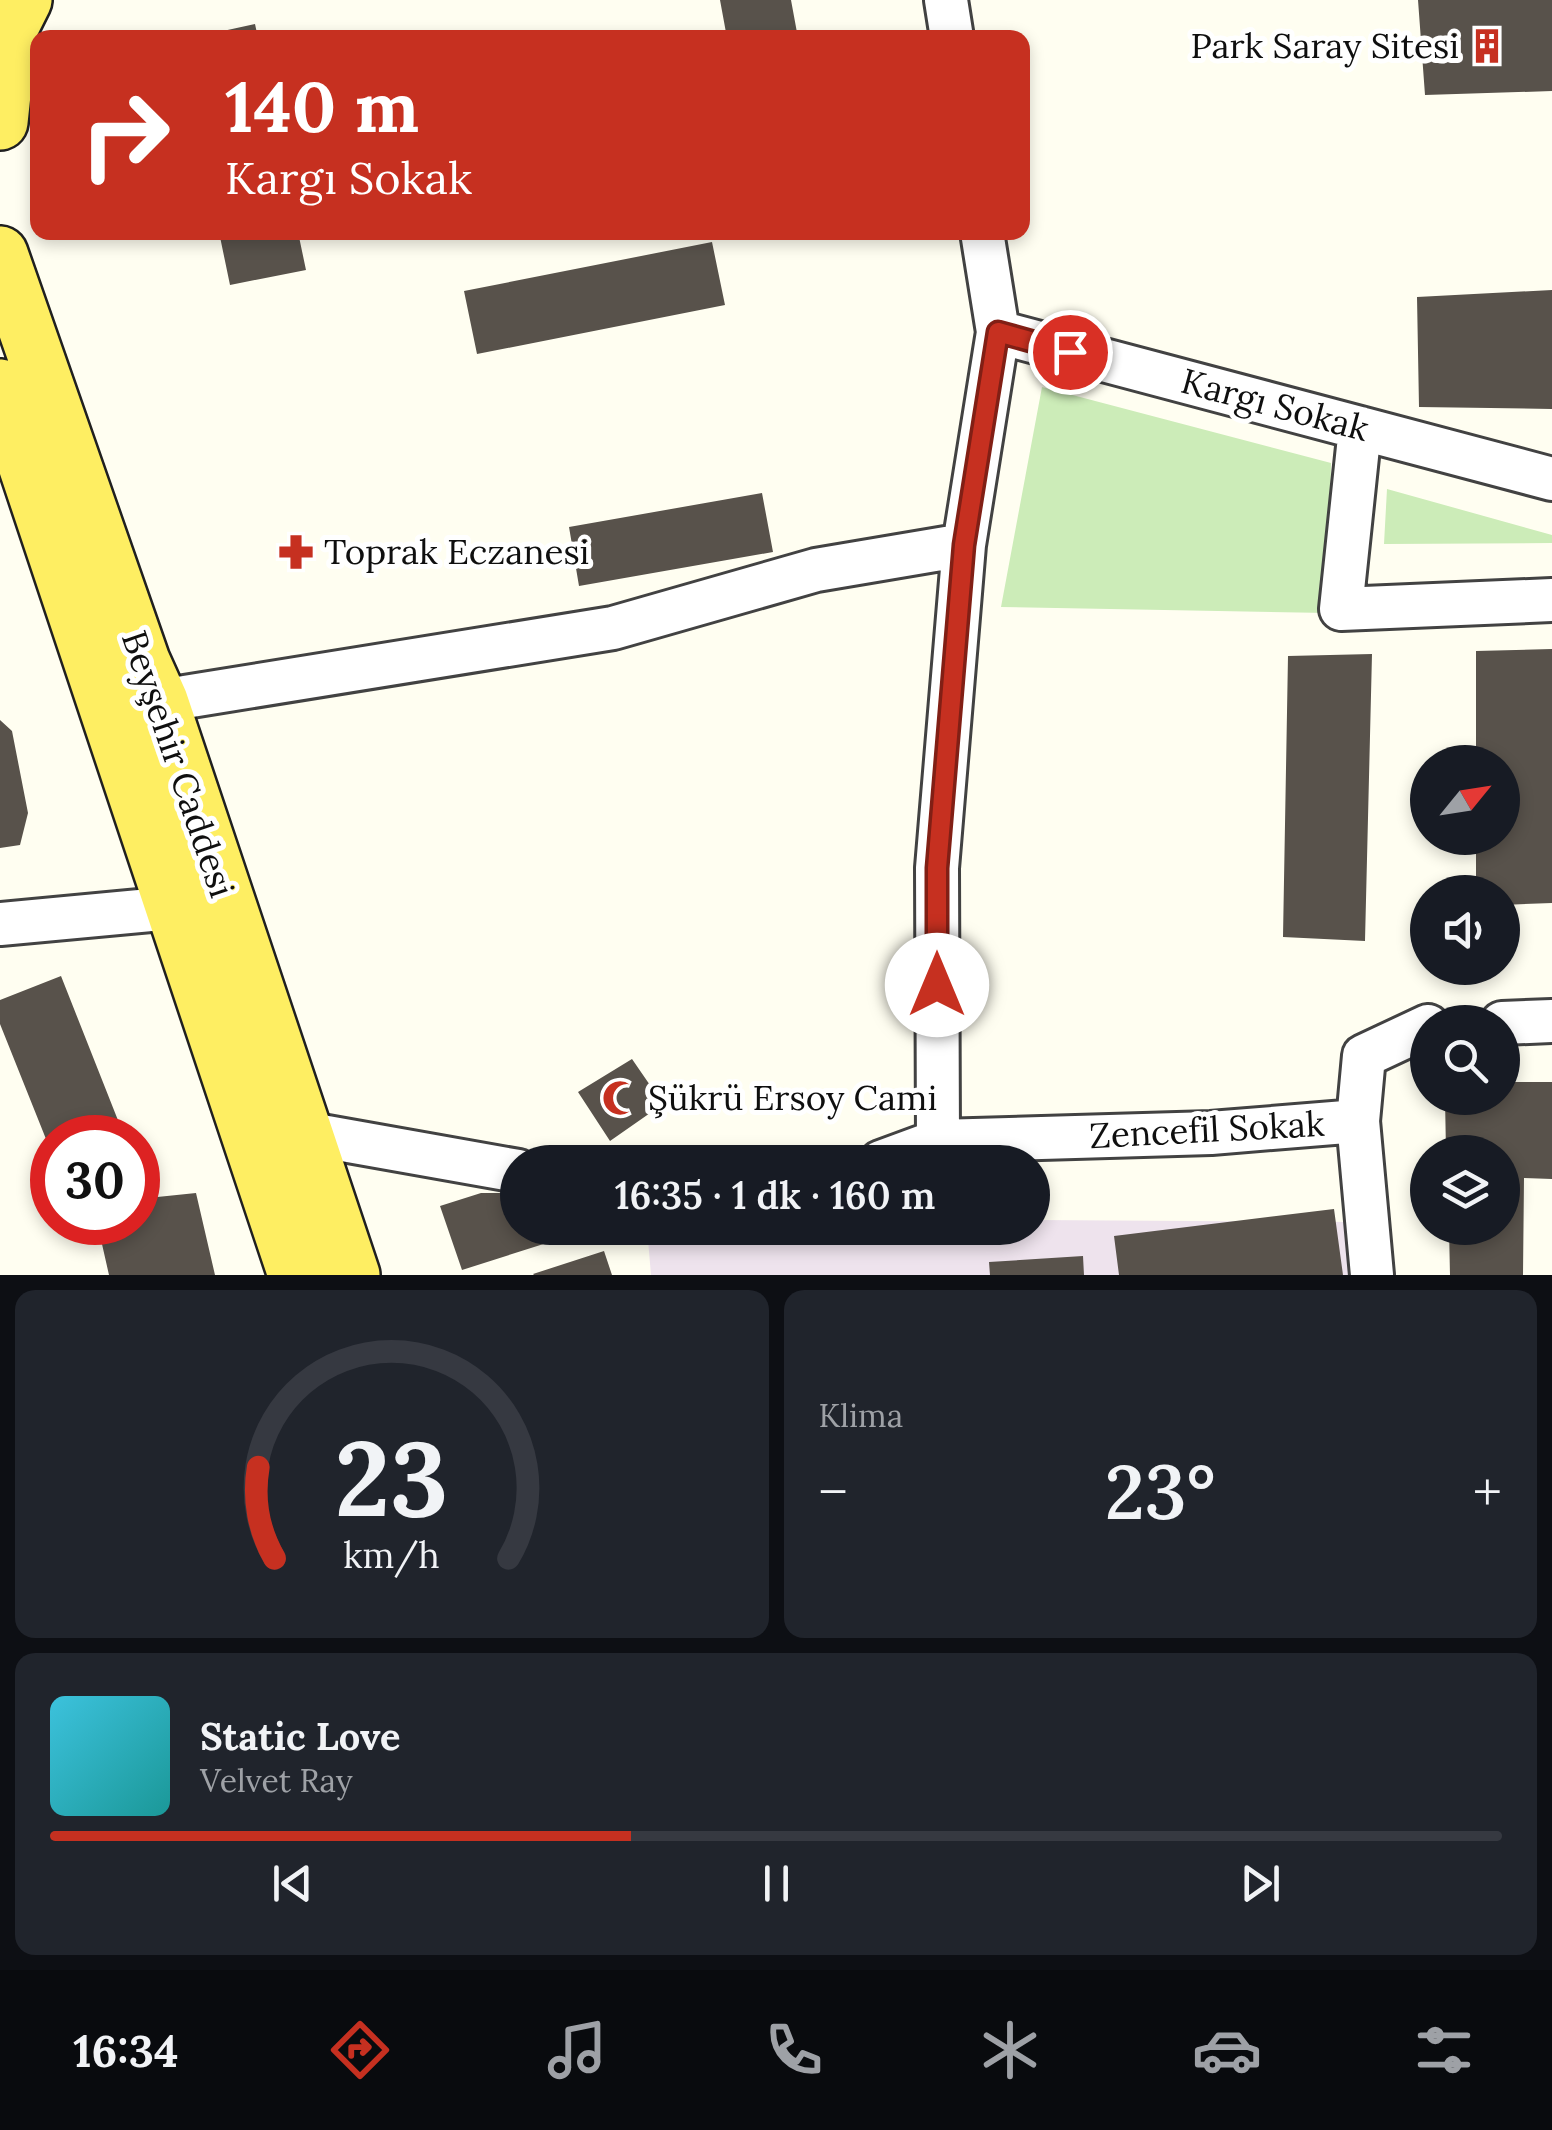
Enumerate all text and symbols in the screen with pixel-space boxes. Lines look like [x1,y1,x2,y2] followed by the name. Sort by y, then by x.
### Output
[1191,23,1459,68] place label: Park Saray Sitesi
[1468,27,1506,65] building icon: Park Saray Sitesi
[225,62,419,151] text: 140 m
[60,70,190,200] icon: right
[225,149,472,206] text: Kargı Sokak
[1028,310,1113,395] pin
[1043,325,1098,380] icon: arrive
[1177,358,1374,451] street label: Kargı Sokak
[324,529,589,574] place label: Toprak Eczanesi
[277,533,315,571] pharmacy icon: Toprak Eczanesi
[112,625,245,903] street label: Beyşehir Caddesi
[1410,745,1520,855] north arrow
[1410,745,1520,1245] map controls
[1410,875,1520,985] button: sound
[885,933,989,1037] position arrow
[1410,1005,1520,1115] button: search
[648,1075,937,1120] place label: Şükrü Ersoy Cami
[601,1079,639,1117] mosque icon: Şükrü Ersoy Cami
[1088,1101,1326,1158] street label: Zencefil Sokak
[30,1115,160,1245] speed limit sign: 30
[1410,1135,1520,1245] button: layers
[615,1171,935,1219] text: 16:35 · 1 dk · 160 m
[819,1395,903,1436] text: Klima
[335,1411,449,1544] text: 23
[1105,1444,1216,1540] text: 23°
[819,1457,848,1527] text: −
[1473,1457,1502,1527] text: +
[343,1532,440,1578] text: km/h
[200,1712,400,1760] text: Static Love
[200,1760,353,1801] text: Velvet Ray
[265,1856,320,1911] icon: previous
[749,1856,804,1911] icon: pause
[1233,1856,1288,1911] icon: next
[325,2015,395,2085] icon: directions
[542,2015,612,2085] icon: music
[759,2015,829,2085] icon: phone
[975,2015,1045,2085] icon: climate
[1192,2015,1262,2085] icon: car
[1409,2015,1479,2085] icon: filters
[73,2022,179,2079] text: 16:34

